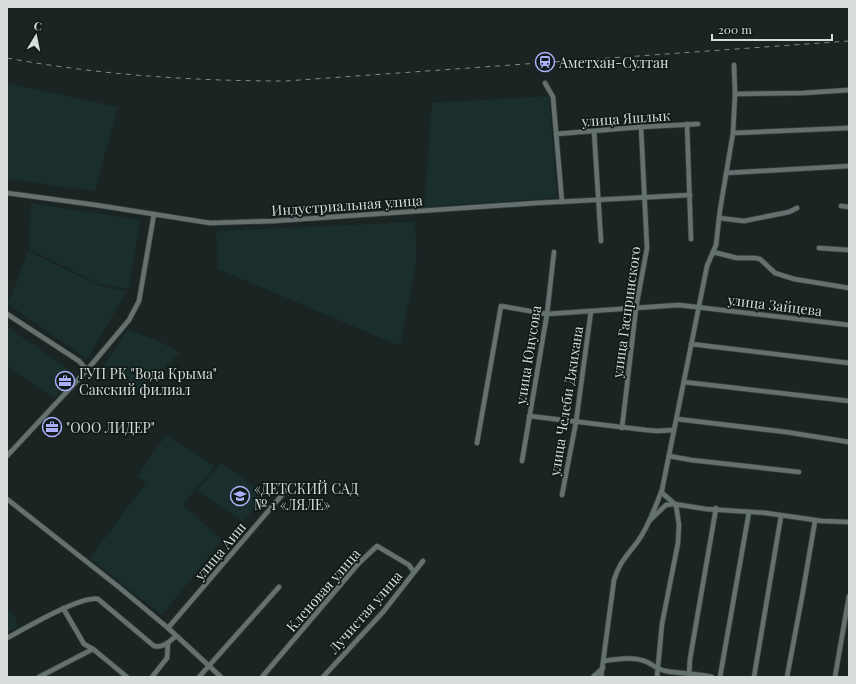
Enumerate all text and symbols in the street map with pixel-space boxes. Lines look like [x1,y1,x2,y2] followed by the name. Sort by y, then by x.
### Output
[16,16,56,56] north arrow
[712,16,832,42] scale bar
[33,18,43,34] text: С
[718,21,752,37] text: 200 m
[534,51,556,73] station icon: Аметхан-Султан
[558,53,669,72] place label: Аметхан-Султан
[580,105,671,131] street label: улица Яшлык
[271,190,423,220] street label: Индустриальная улица
[607,245,645,380] street label: улица Гаспринского
[726,290,823,320] street label: улица Зайцева
[511,304,545,407] street label: улица Юнусова
[545,325,587,478] street label: улица Челеби Джихана
[79,364,217,399] place label: ГУП РК "Вода Крыма" Сакский филиал
[54,370,76,392] office icon: ГУП РК "Вода Крыма" Сакский филиал
[41,416,63,438] office icon: "ООО ЛИДЕР"
[66,418,155,437] place label: "ООО ЛИДЕР"
[254,479,359,514] place label: «ДЕТСКИЙ САД № 1 «ЛЯЛЕ»
[229,485,251,507] school or university icon: «ДЕТСКИЙ САД № 1 «ЛЯЛЕ»
[189,518,250,585] street label: улица Аиш
[282,544,364,636] street label: Кленовая улица
[323,567,406,658] street label: Лучистая улица

